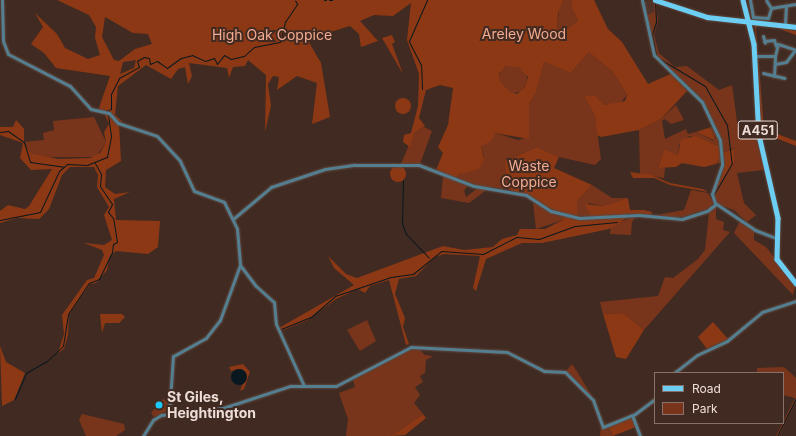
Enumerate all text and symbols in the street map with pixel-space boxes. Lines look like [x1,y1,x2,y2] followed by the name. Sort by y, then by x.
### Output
[482,26,566,42] park label: Areley Wood
[212,27,332,43] park label: High Oak Coppice
[737,119,779,141] road number: A451
[501,158,557,190] park label: Waste Coppice
[654,372,784,424] legend
[692,381,721,396] text: Road
[167,389,256,422] place label: St Giles, Heightington
[154,400,164,410] marker: St Giles, Heightington
[692,401,718,416] text: Park

